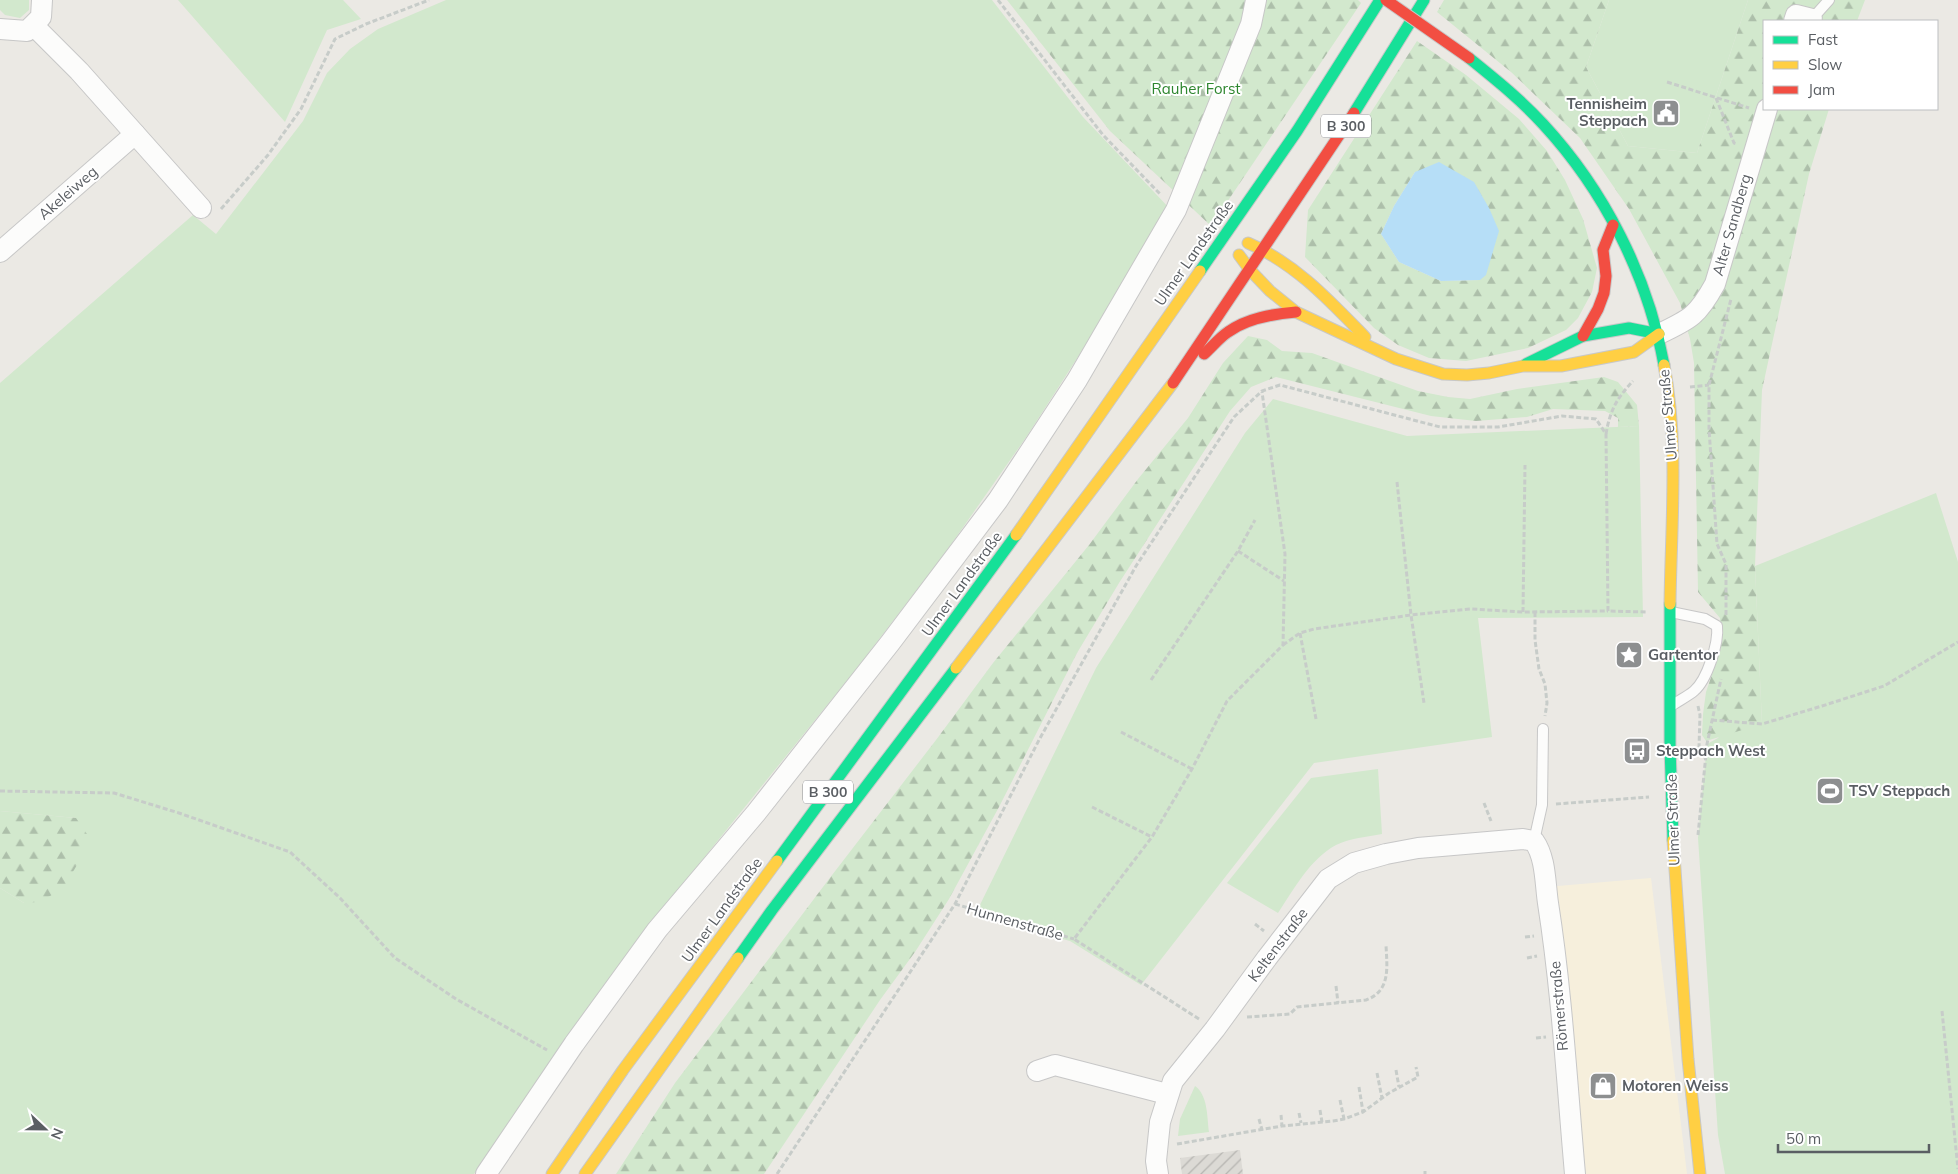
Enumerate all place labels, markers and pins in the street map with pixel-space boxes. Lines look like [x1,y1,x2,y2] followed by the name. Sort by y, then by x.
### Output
[1566,94,1647,130] place label: Tennisheim Steppach
[1651,98,1681,128] public building icon: Tennisheim Steppach
[1614,640,1644,670] place icon: Gartentor
[1648,645,1718,664] place label: Gartentor
[1622,736,1652,766] bus stop icon: Steppach West
[1656,741,1766,760] place label: Steppach West
[1815,776,1845,806] sports icon: TSV Steppach
[1849,781,1950,800] place label: TSV Steppach
[1588,1071,1618,1101] shop icon: Motoren Weiss
[1622,1076,1729,1095] place label: Motoren Weiss

